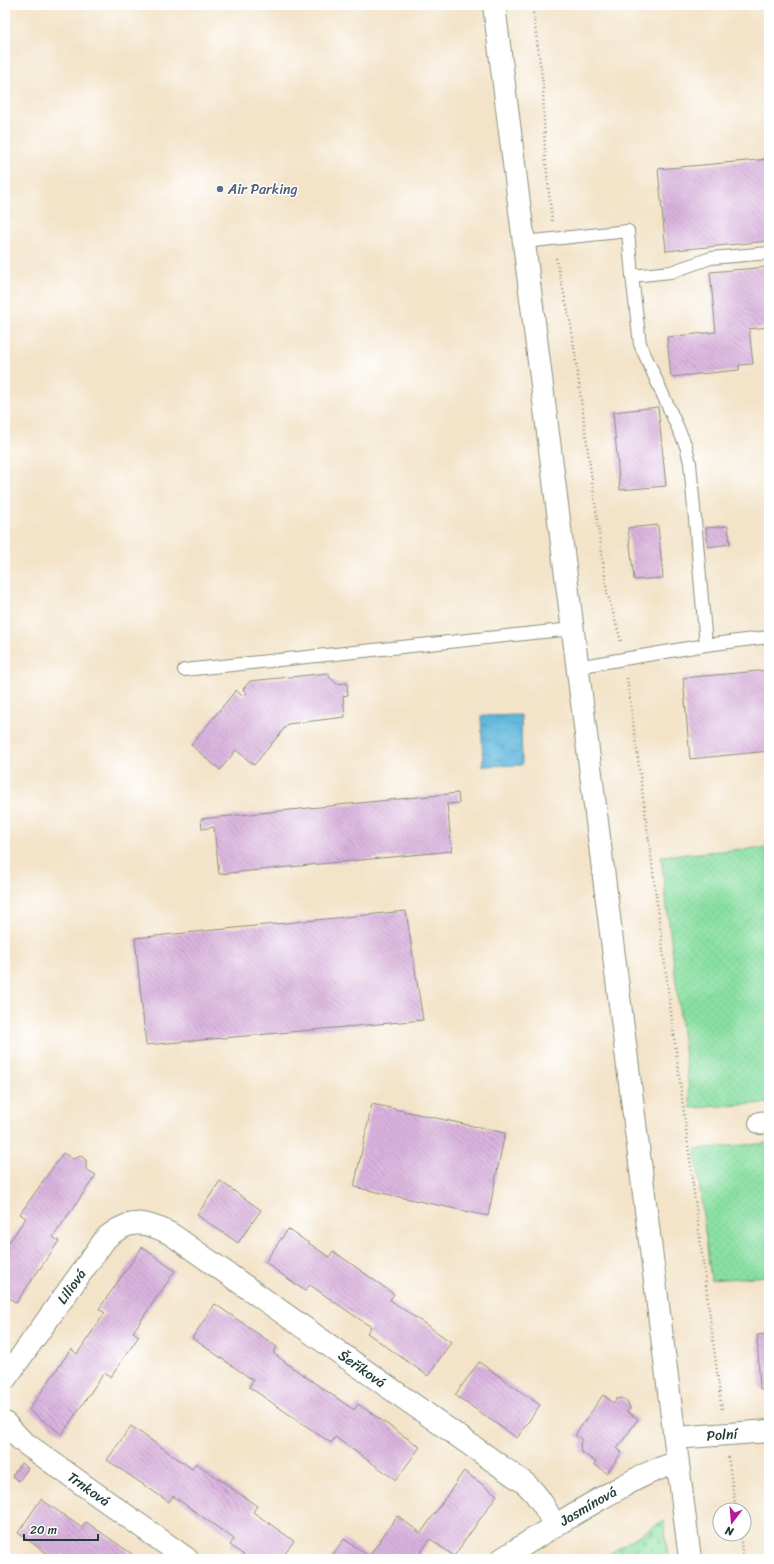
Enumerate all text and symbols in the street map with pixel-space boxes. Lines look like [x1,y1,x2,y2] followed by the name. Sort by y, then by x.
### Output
[227,177,298,202] place label: Air Parking
[215,184,225,194] marker: Air Parking
[50,1264,93,1310] street label: Liliová
[333,1343,391,1395] street label: Šeříková
[705,1421,740,1449] street label: Polní
[62,1465,115,1513] street label: Trnková
[554,1480,622,1534] street label: Jasmínová
[712,1502,752,1542] north arrow
[24,1516,98,1542] scale bar
[30,1519,57,1541] text: 20 m
[723,1521,737,1542] text: N

